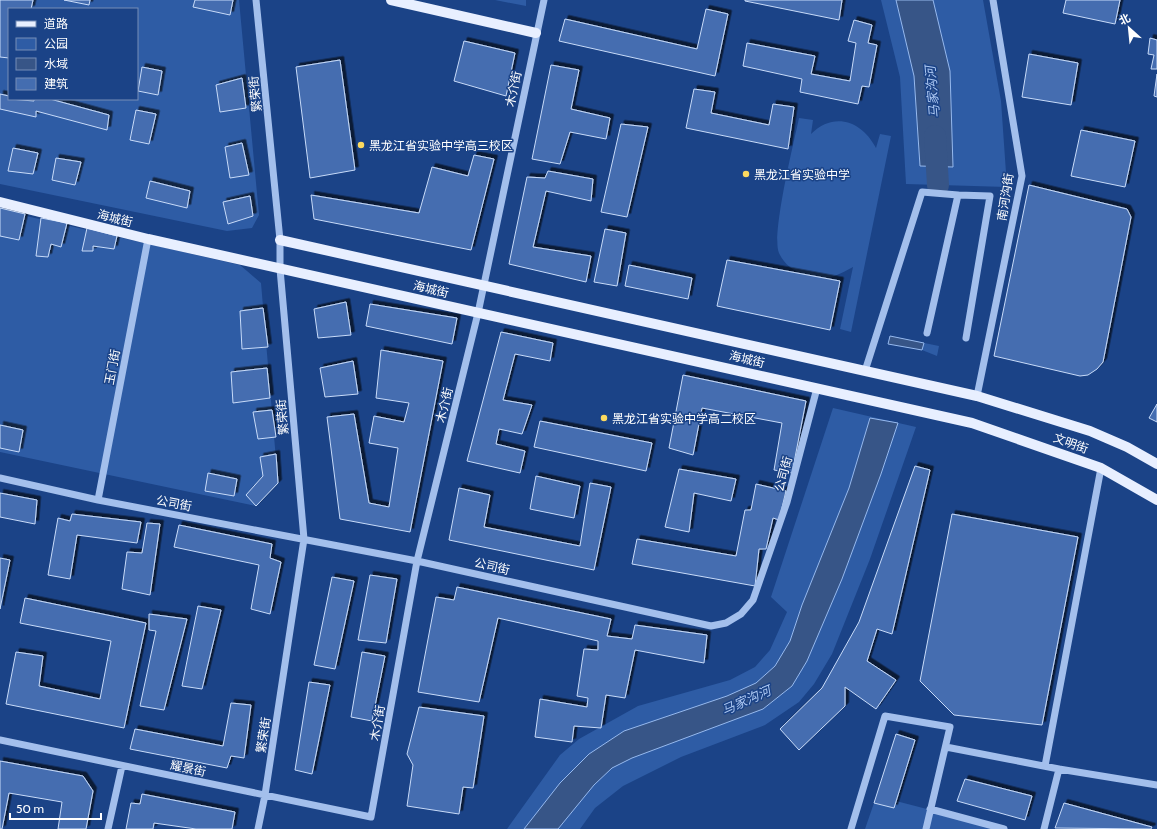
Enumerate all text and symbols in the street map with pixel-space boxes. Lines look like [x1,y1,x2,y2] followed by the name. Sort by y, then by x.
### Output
[8,8,138,100] legend
[1109,8,1149,48] north arrow
[1116,10,1133,28] text: 北
[44,16,68,31] text: 道路
[44,36,68,51] text: 公园
[44,56,68,71] text: 水域
[922,62,942,119] water label: 马家沟河
[502,70,524,108] street label: 木介街
[246,75,264,113] street label: 繁荣街
[44,76,68,91] text: 建筑
[369,138,513,153] place label: 黑龙江省实验中学高三校区
[356,140,366,150] marker: 黑龙江省实验中学高三校区
[754,167,850,182] place label: 黑龙江省实验中学
[741,169,751,179] marker: 黑龙江省实验中学
[994,172,1016,222] street label: 南河沟街
[96,206,134,230] street label: 海城街
[412,278,450,300] street label: 海城街
[101,348,123,386] street label: 玉门街
[728,348,766,370] street label: 海城街
[432,386,456,424] street label: 木介街
[273,398,291,436] street label: 繁荣街
[612,411,756,426] place label: 黑龙江省实验中学高二校区
[599,413,609,423] marker: 黑龙江省实验中学高二校区
[1052,430,1090,456] street label: 文明街
[771,455,795,493] street label: 公司街
[155,492,193,514] street label: 公司街
[473,555,511,577] street label: 公司街
[719,681,776,718] water label: 马家沟河
[366,704,388,742] street label: 木介街
[253,716,273,754] street label: 繁荣街
[169,757,207,779] street label: 耀景街
[10,795,101,821] scale bar
[16,801,44,816] text: 50 m

